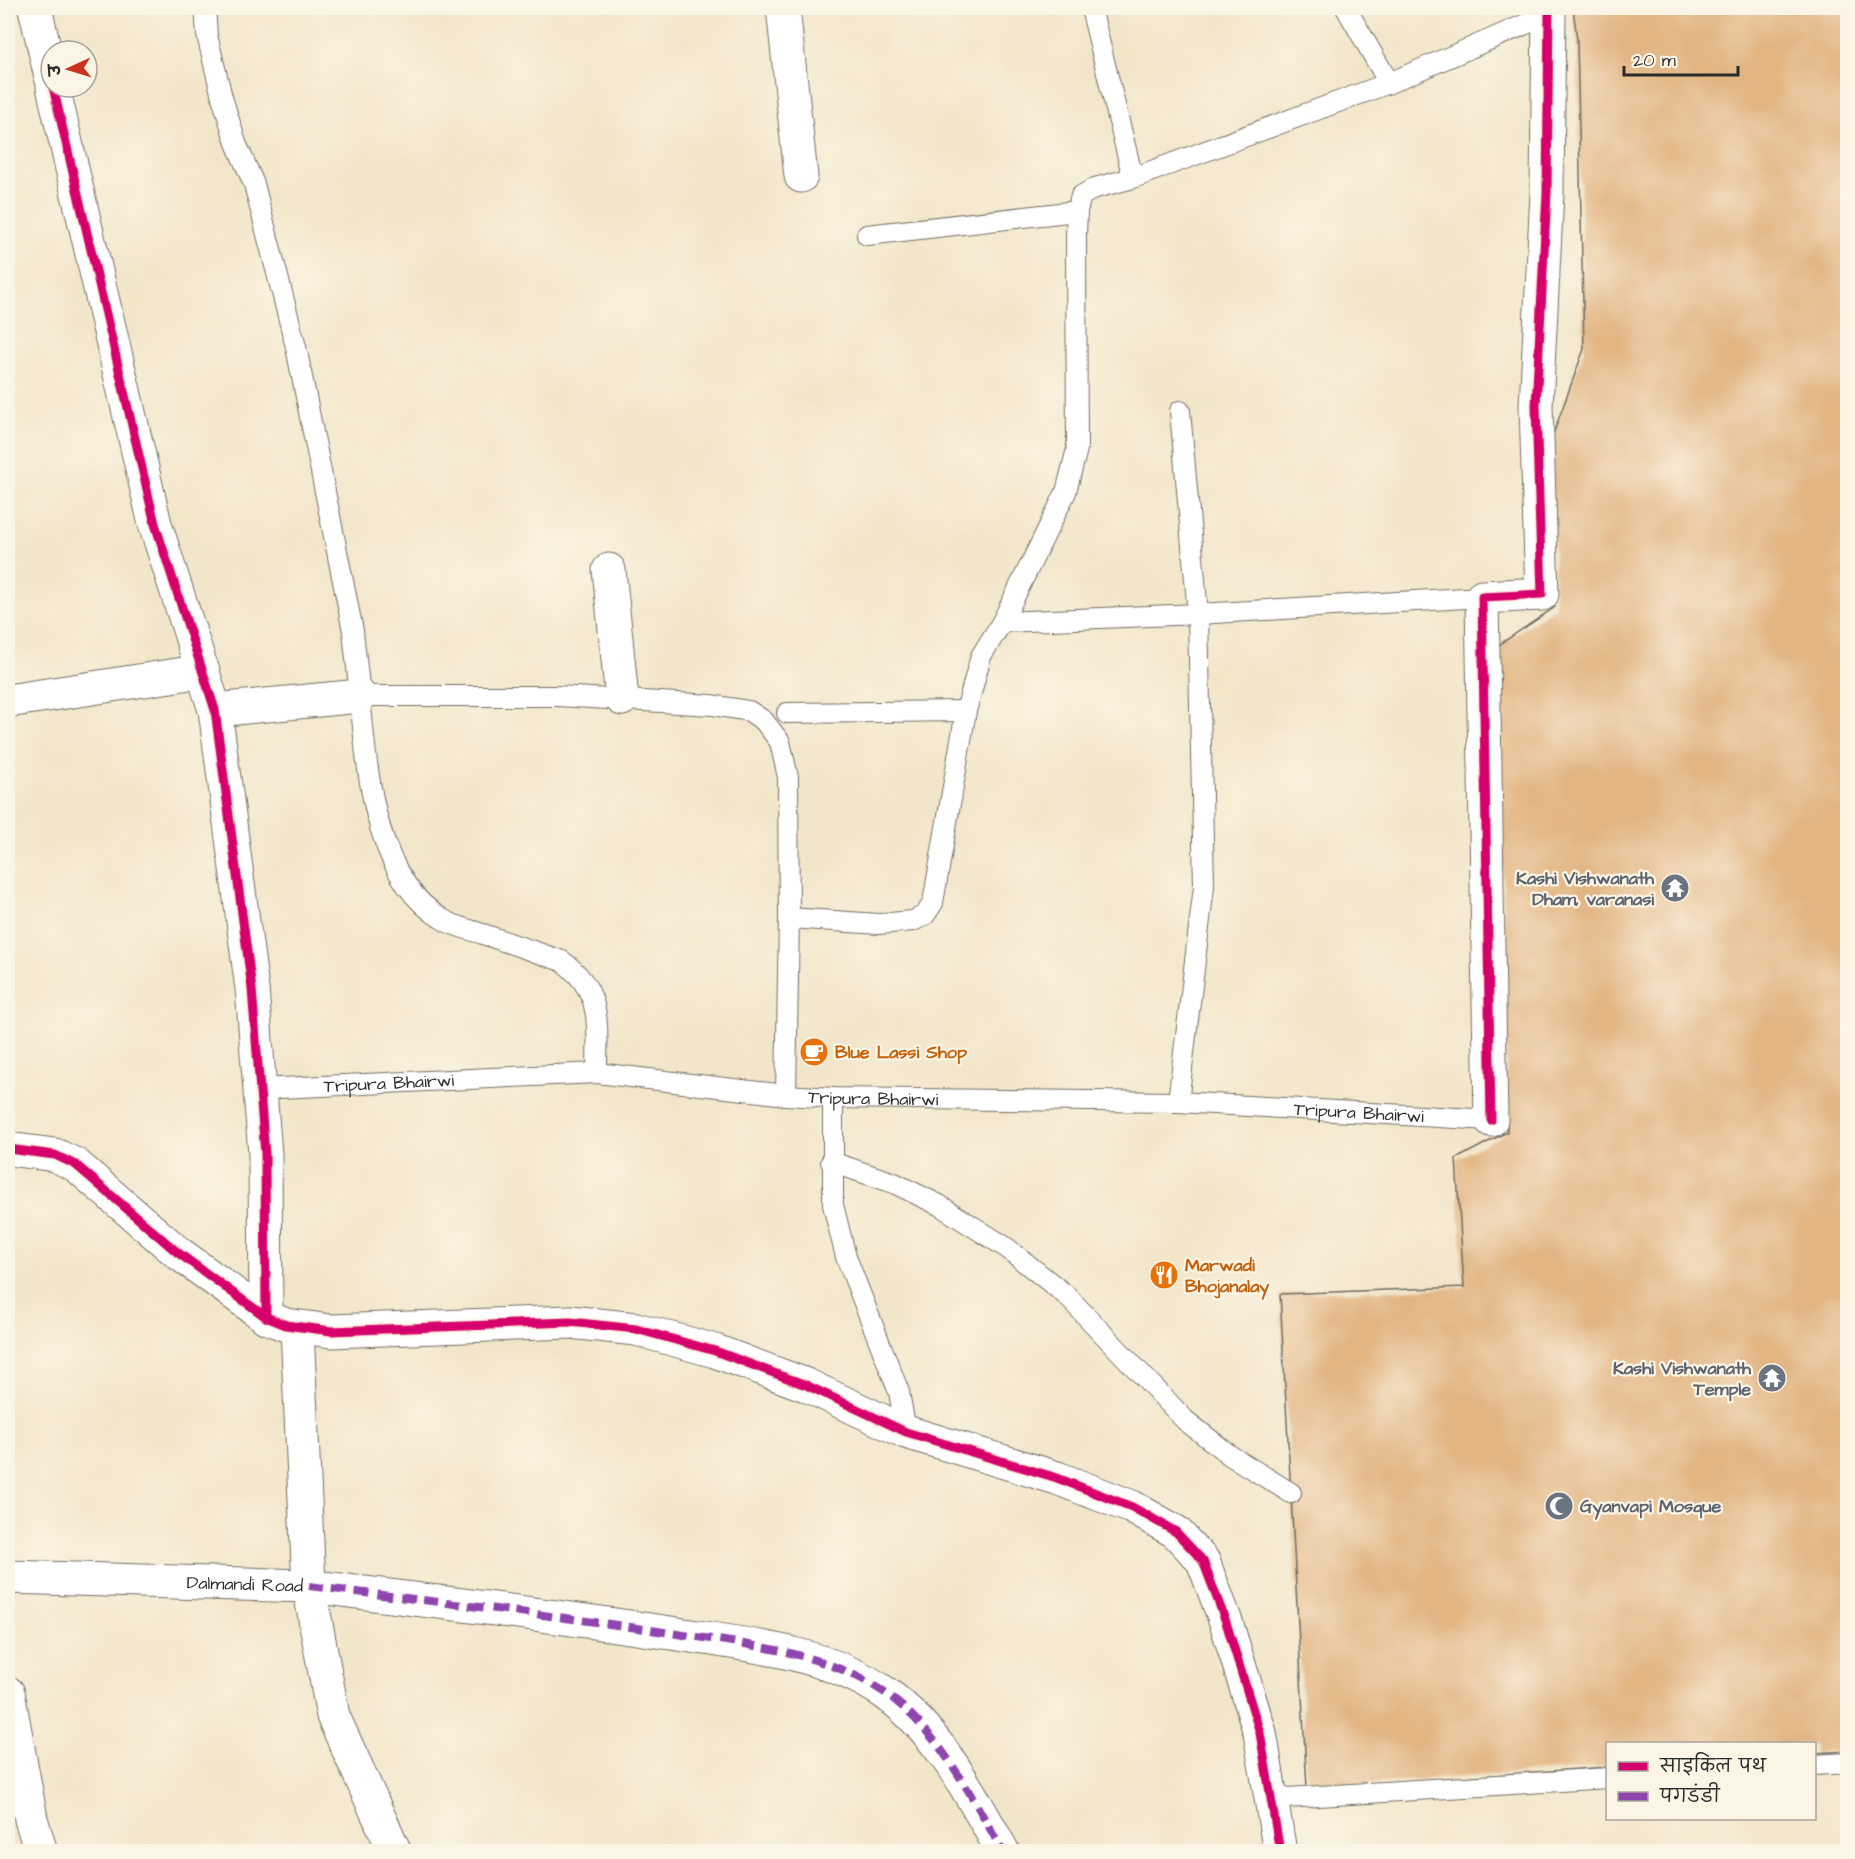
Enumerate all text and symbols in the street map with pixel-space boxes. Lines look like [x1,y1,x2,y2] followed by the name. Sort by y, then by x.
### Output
[39,39,99,99] north arrow
[1624,39,1738,77] scale bar
[1633,48,1676,73] text: 20 m
[44,63,67,78] text: उ
[1516,866,1655,912] place label: Kashi Vishwanath Dham, varanasi
[1659,872,1691,904] temple icon: Kashi Vishwanath Dham, varanasi
[798,1036,830,1068] cafe icon: Blue Lassi Shop
[835,1040,967,1065] place label: Blue Lassi Shop
[323,1068,455,1099] street label: Tripura Bhairwi
[807,1084,939,1112] street label: Tripura Bhairwi
[1293,1097,1425,1129] street label: Tripura Bhairwi
[1185,1253,1269,1300] place label: Marwadi Bhojanalay
[1148,1259,1180,1291] restaurant icon: Marwadi Bhojanalay
[1613,1356,1752,1402] place label: Kashi Vishwanath Temple
[1756,1362,1788,1394] temple icon: Kashi Vishwanath Temple
[1543,1490,1575,1522] mosque icon: Gyanvapi Mosque
[1580,1494,1721,1520] place label: Gyanvapi Mosque
[186,1570,303,1599] street label: Dalmandi Road
[1606,1742,1816,1820] legend
[1659,1752,1768,1779] text: साइकिल पथ
[1659,1782,1720,1809] text: पगडंडी

